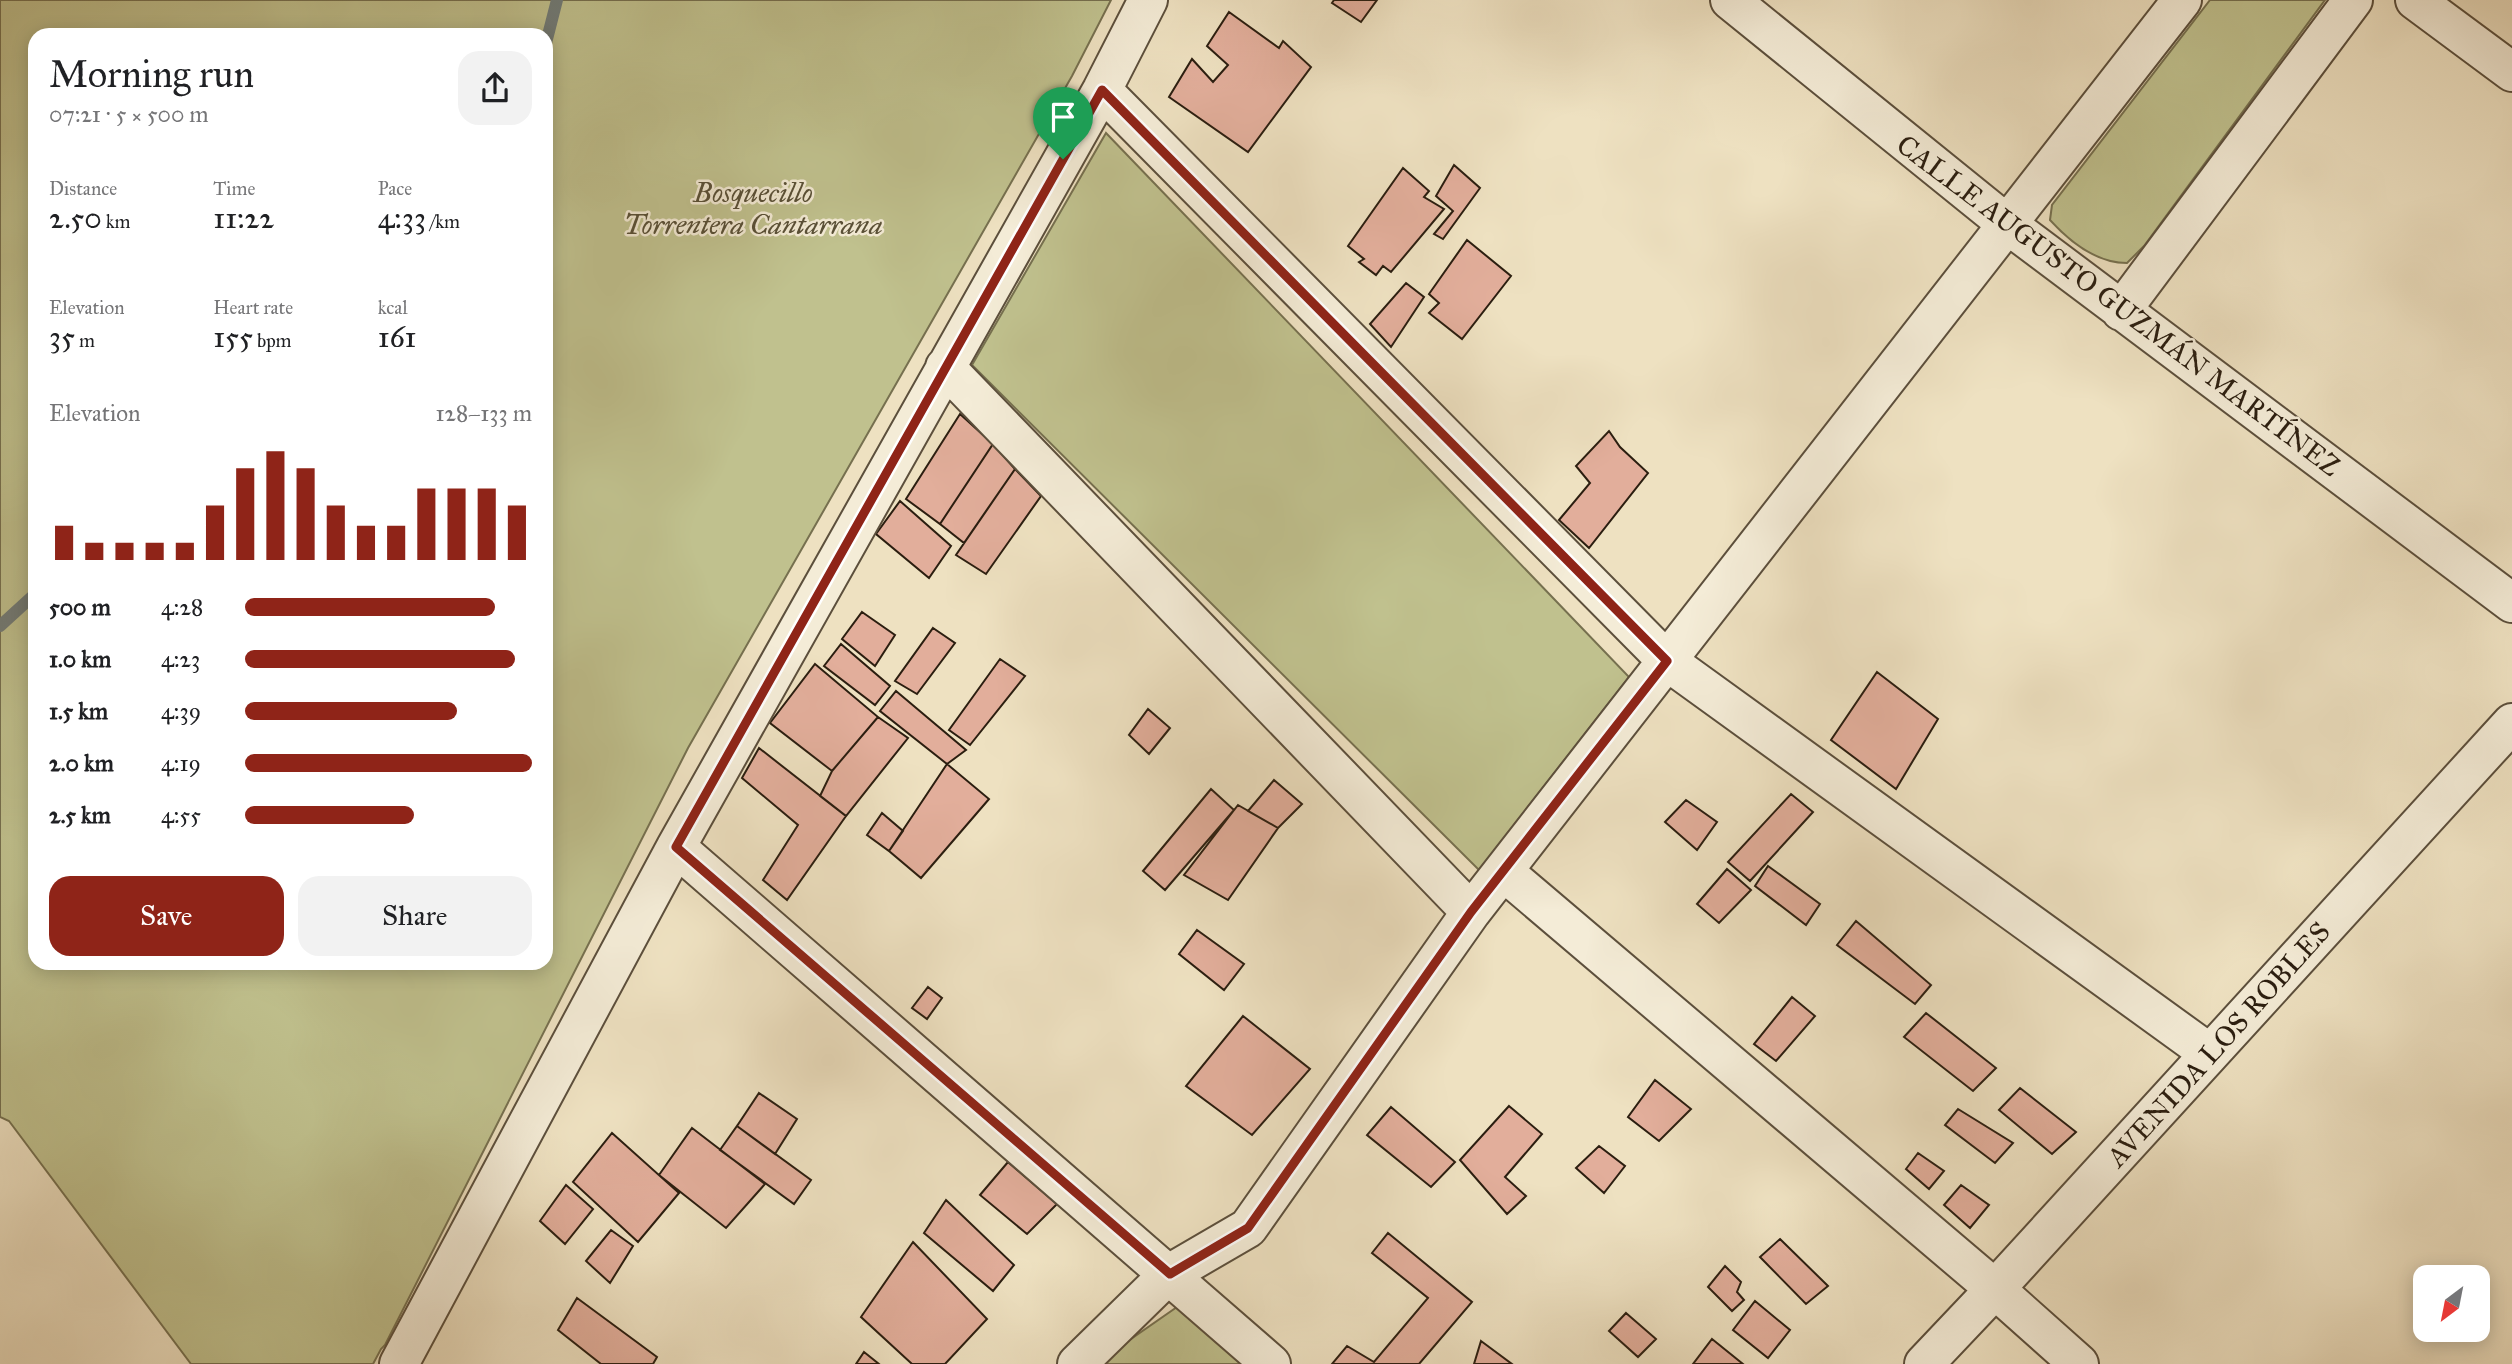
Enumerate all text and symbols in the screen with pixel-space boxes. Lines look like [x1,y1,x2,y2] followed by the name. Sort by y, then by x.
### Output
[49,51,254,97] text: Morning run
[458,51,532,125] button: share
[1033,87,1093,159] pin
[1044,98,1082,136] icon: arrive
[49,100,209,128] text: 07:21 · 5 × 500 m
[1890,127,2348,484] street label: CALLE AUGUSTO GUZMÁN MARTÍNEZ
[623,175,883,242] park label: Bosquecillo Torrentera Cantarrana
[49,177,117,200] text: Distance
[213,177,255,200] text: Time
[378,177,412,200] text: Pace
[49,200,102,236] text: 2.50
[213,200,274,236] text: 11:22
[378,200,426,236] text: 4:33
[102,210,131,233] text: km
[426,210,460,233] text: /km
[49,296,124,319] text: Elevation
[213,296,293,319] text: Heart rate
[378,296,408,319] text: kcal
[49,319,75,355] text: 35
[213,319,253,355] text: 155
[378,319,416,355] text: 161
[75,329,95,352] text: m
[253,329,292,352] text: bpm
[49,399,140,427] text: Elevation
[436,399,532,427] text: 128–133 m
[49,593,111,621] text: 500 m
[161,593,203,621] text: 4:28
[49,645,111,673] text: 1.0 km
[161,645,200,673] text: 4:23
[49,697,108,725] text: 1.5 km
[161,697,201,725] text: 4:39
[49,749,114,777] text: 2.0 km
[161,749,201,777] text: 4:19
[49,801,111,829] text: 2.5 km
[161,801,201,829] text: 4:55
[49,876,284,956] button: Save
[298,876,532,956] button: Share
[2098,914,2338,1175] street label: AVENIDA LOS ROBLES
[2413,1265,2490,1342] north arrow
[2413,1265,2490,1342] map controls

